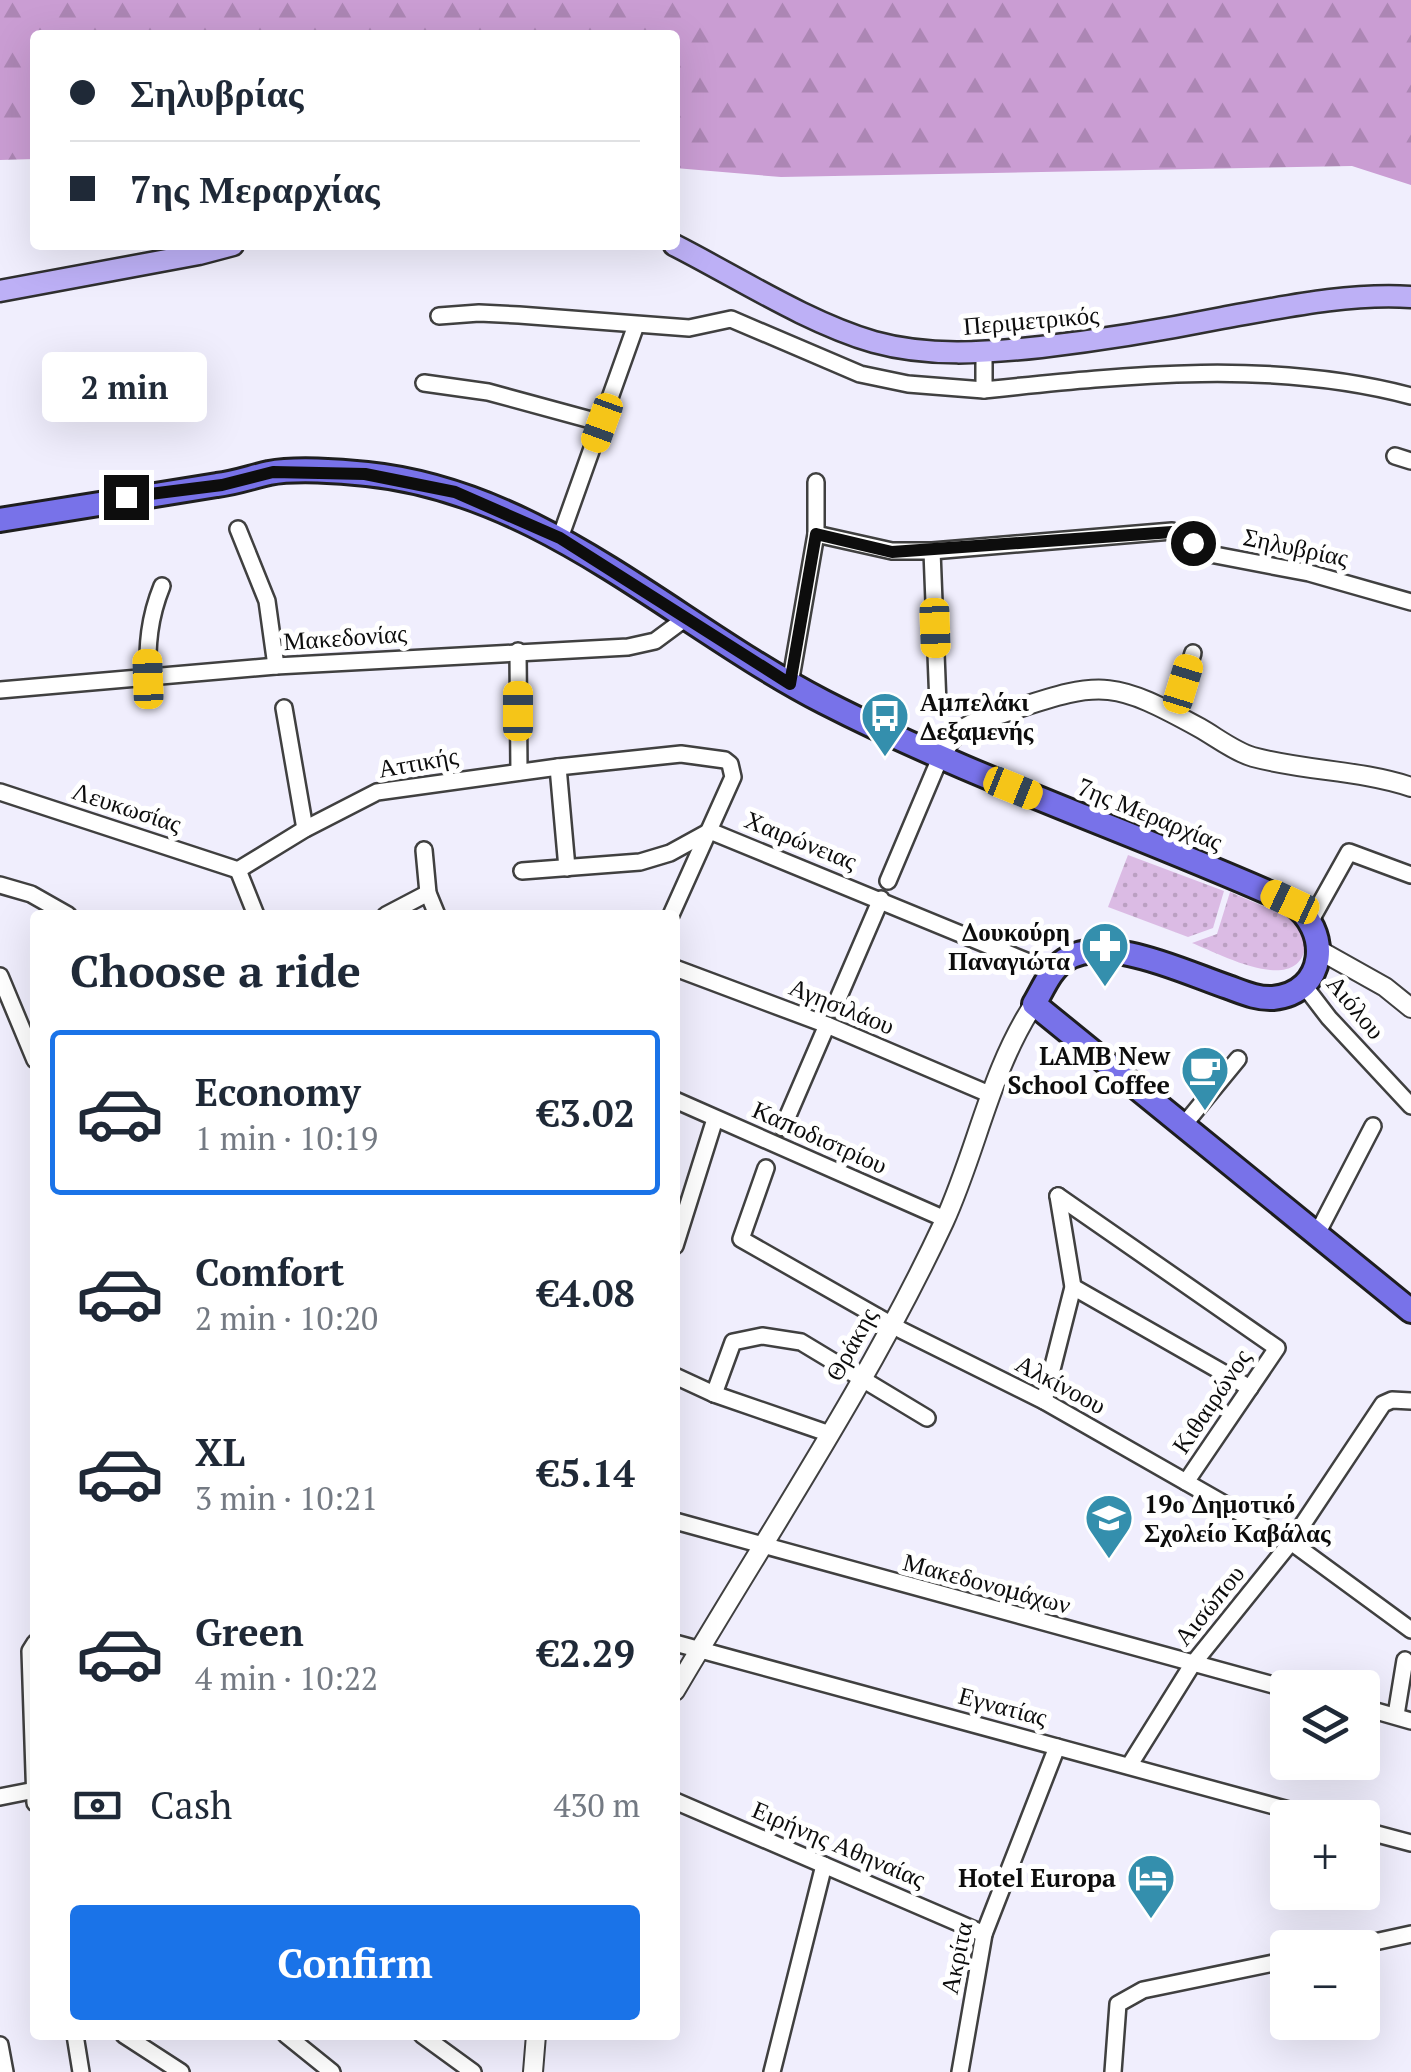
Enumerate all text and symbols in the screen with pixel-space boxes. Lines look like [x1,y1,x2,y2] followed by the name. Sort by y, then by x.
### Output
[130,68,304,118] text: Σηλυβρίας
[130,164,380,214] text: 7ης Μεραρχίας
[962,297,1100,342] street label: Περιμετρικός
[44,352,208,422] callout: 2 min
[81,366,168,408] text: 2 min
[578,390,626,456] car
[104,475,149,520] route end
[1241,519,1352,574] street label: Σηλυβρίας
[1171,521,1216,566] route start
[919,597,951,659] car
[282,616,408,657] street label: Μακεδονίας
[132,648,164,710] car
[1160,651,1206,717] car
[503,681,533,741] car
[920,685,1034,747] place label: Αμπελάκι Δεξαμενής
[859,690,911,758] bus stop icon: Αμπελάκι Δεξαμενής
[375,738,460,785] street label: Αττικής
[980,763,1046,813] car
[1073,769,1228,858] street label: 7ης Μεραρχίας
[68,773,186,840] street label: Λευκωσίας
[740,802,862,877] street label: Χαιρώνειας
[1256,876,1324,928] car
[948,915,1070,977] place label: Δουκούρη Παναγιώτα
[1079,920,1131,988] pharmacy icon: Δουκούρη Παναγιώτα
[70,940,361,1000] text: Choose a ride
[1320,968,1393,1046] street label: Αιόλου
[785,969,900,1042] street label: Αγησιλάου
[1007,1039,1170,1101] place label: LAMB New School Coffee
[1179,1044,1231,1112] cafe icon: LAMB New School Coffee
[195,1067,361,1117] text: Economy
[75,1068,165,1158] icon: car
[538,1088,635,1138] text: €3.02
[748,1092,893,1181] street label: Καποδιστρίου
[195,1117,378,1159] text: 1 min · 10:19
[195,1247,344,1297] text: Comfort
[75,1248,165,1338] icon: car
[538,1268,635,1318] text: €4.08
[195,1297,378,1339] text: 2 min · 10:20
[817,1301,884,1386] street label: Θράκης
[1164,1342,1258,1459] street label: Κιθαιρώνος
[1010,1346,1112,1421] street label: Αλκίνοου
[195,1427,245,1477] text: XL
[75,1428,165,1518] icon: car
[538,1448,635,1498] text: €5.14
[195,1477,378,1519] text: 3 min · 10:21
[1144,1487,1331,1549] place label: 19ο Δημοτικό Σχολείο Καβάλας
[1083,1492,1135,1560] school or university icon: 19ο Δημοτικό Σχολείο Καβάλας
[900,1544,1075,1621] street label: Μακεδονομάχων
[1166,1557,1251,1652] street label: Αισώπου
[195,1607,304,1657] text: Green
[75,1608,165,1698] icon: car
[538,1628,635,1678] text: €2.29
[195,1657,378,1699] text: 4 min · 10:22
[1270,1670,1380,2040] map controls
[1270,1670,1380,1780] button: layers
[955,1678,1051,1733] street label: Εγνατίας
[70,1778,125,1833] icon: cash
[150,1780,232,1830] text: Cash
[553,1784,640,1826] text: 430 m
[748,1792,931,1895] street label: Ειρήνης Αθηναίας
[1270,1800,1380,1910] button: +
[1125,1852,1177,1920] hotel icon: Hotel Europa
[958,1861,1116,1894] place label: Hotel Europa
[70,1905,640,2020] button: Confirm
[932,1919,979,1997] street label: Ακρίτα
[1270,1930,1380,2040] button: −

